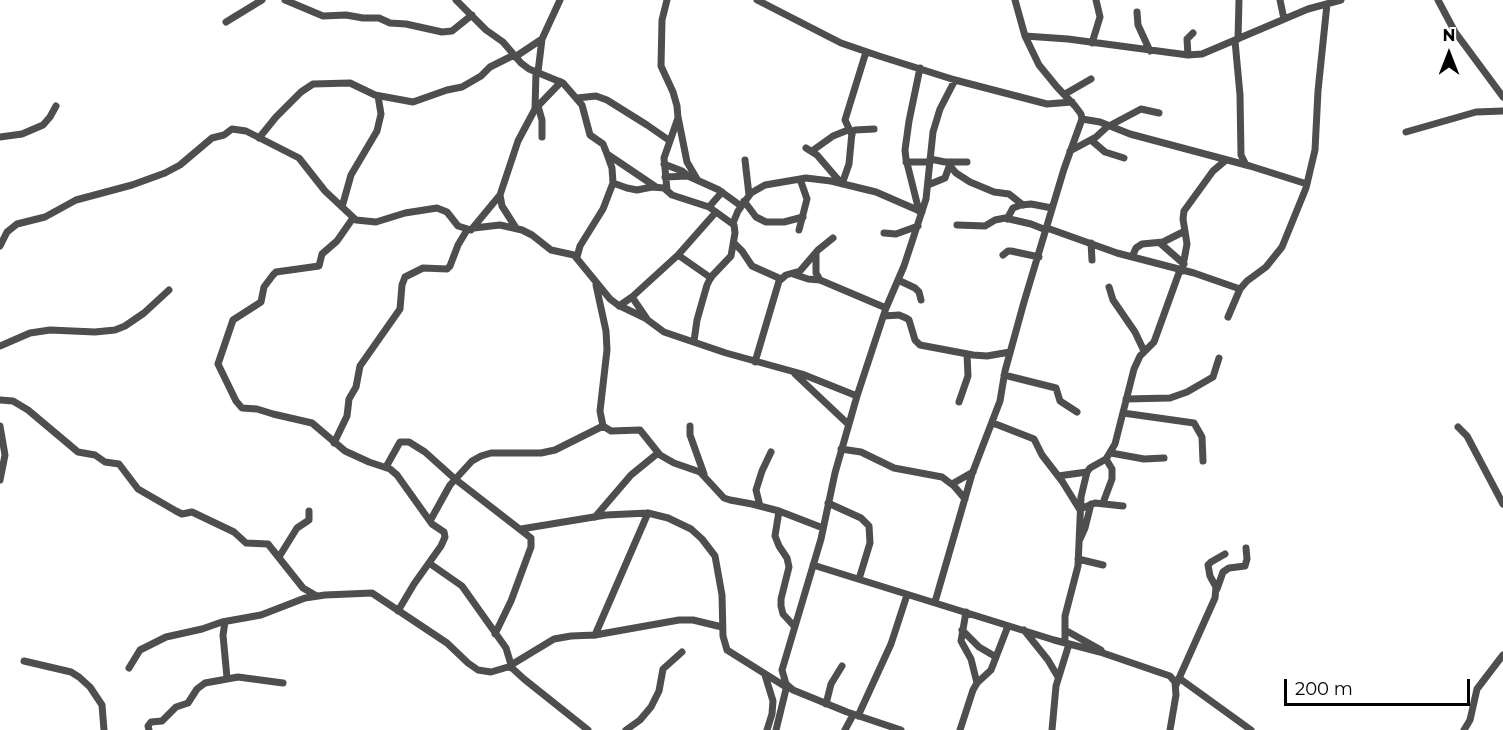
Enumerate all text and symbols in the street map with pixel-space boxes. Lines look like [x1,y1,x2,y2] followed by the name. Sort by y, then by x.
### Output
[1419,24,1479,84] north arrow
[1443,26,1455,45] text: N
[1287,667,1473,705] scale bar
[1295,678,1353,700] text: 200 m

